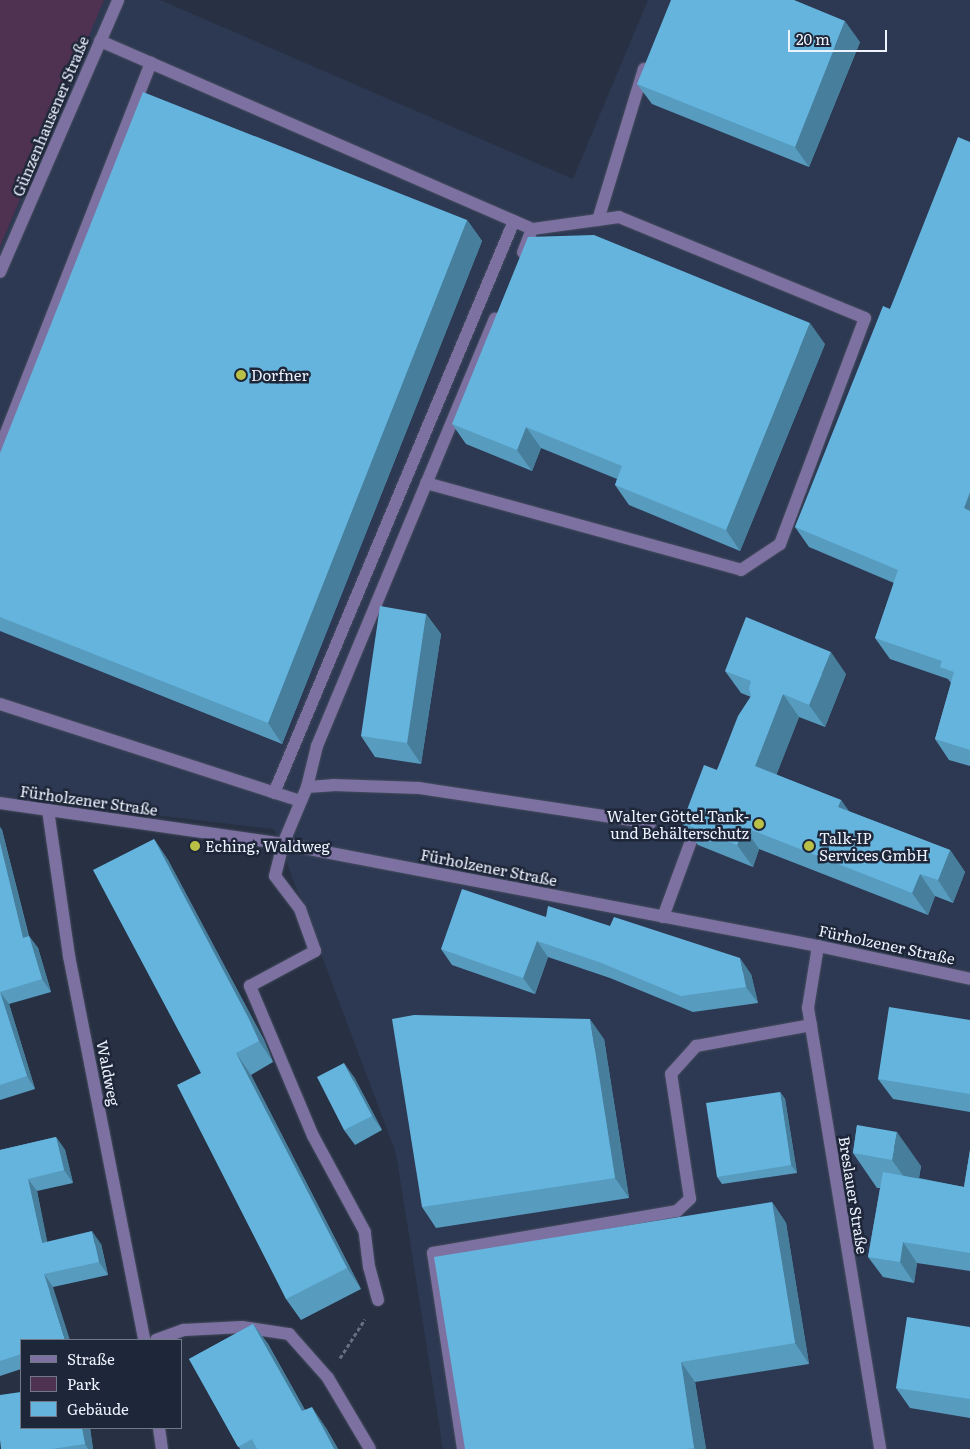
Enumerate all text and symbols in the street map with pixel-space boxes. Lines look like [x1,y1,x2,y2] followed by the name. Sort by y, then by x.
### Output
[790,20,889,52] scale bar
[796,27,830,50] text: 20 m
[8,33,92,199] street label: Günzenhausener Straße
[251,366,309,384] place label: Dorfner
[235,369,247,381] marker: Dorfner
[19,781,159,819] street label: Fürholzener Straße
[607,806,749,841] place label: Walter Göttel Tank- und Behälterschutz
[753,818,765,830] marker: Walter Göttel Tank- und Behälterschutz
[819,828,928,863] place label: Talk-IP Services GmbH
[205,837,330,855] place label: Eching, Waldweg
[189,840,201,852] marker: Eching, Waldweg
[803,840,815,852] marker: Talk-IP Services GmbH
[419,845,559,889] street label: Fürholzener Straße
[817,921,957,967] street label: Fürholzener Straße
[94,1038,124,1108] street label: Waldweg
[836,1135,872,1255] street label: Breslauer Straße
[20,1339,182,1429] legend
[67,1347,115,1370] text: Straße
[67,1372,100,1395] text: Park
[67,1397,129,1420] text: Gebäude

